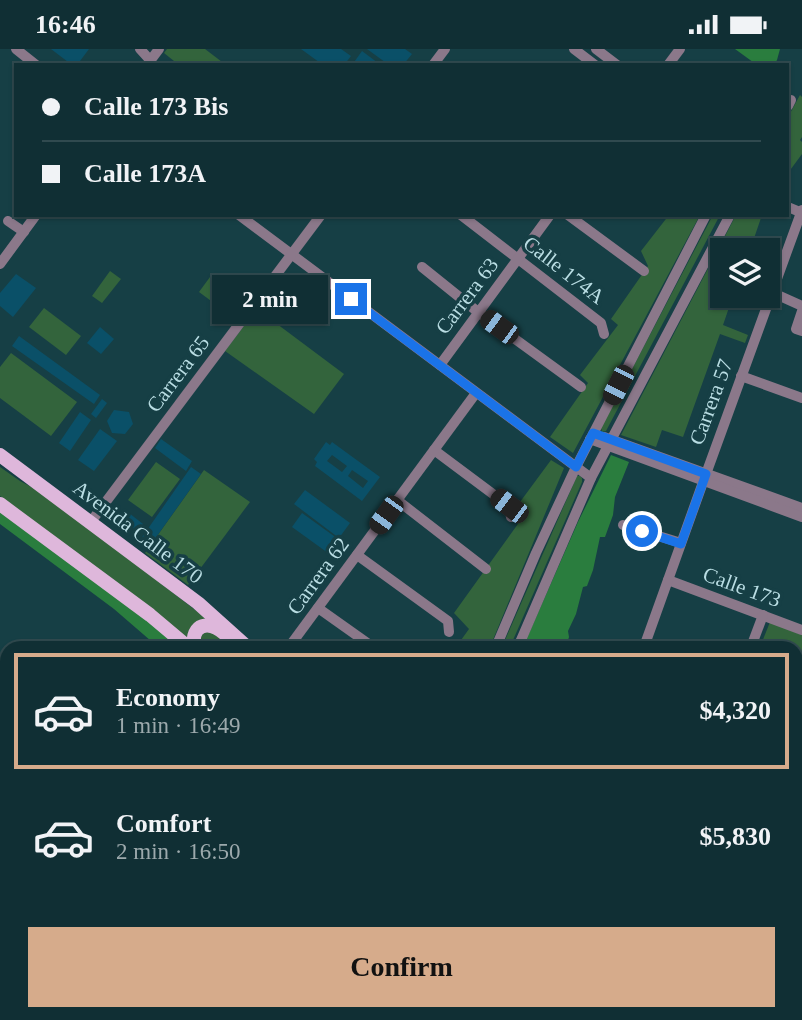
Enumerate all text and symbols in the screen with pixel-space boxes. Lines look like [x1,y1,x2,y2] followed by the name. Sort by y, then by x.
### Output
[35,10,96,39] text: 16:46
[84,92,228,121] text: Calle 173 Bis
[84,159,206,188] text: Calle 173A
[519,231,610,310] street label: Calle 174A
[710,238,780,308] map controls
[710,238,780,308] button: layers
[431,253,503,339] street label: Carrera 63
[211,275,326,323] callout: 2 min
[335,283,367,315] route end
[242,287,298,312] text: 2 min
[476,306,523,348] car
[142,331,214,417] street label: Carrera 65
[684,356,738,448] street label: Carrera 57
[600,362,637,408] car
[69,476,207,588] street label: Avenida Calle 170
[486,485,533,527] car
[366,492,407,538] car
[626,515,658,547] route start
[282,533,354,619] street label: Carrera 62
[700,562,784,612] street label: Calle 173
[32,680,95,743] icon: car
[116,683,220,712] text: Economy
[700,696,771,725] text: $4,320
[116,713,241,738] text: 1 min · 16:49
[32,806,95,869] icon: car
[116,809,211,838] text: Comfort
[700,822,771,851] text: $5,830
[116,839,241,864] text: 2 min · 16:50
[28,927,775,1007] button: Confirm

